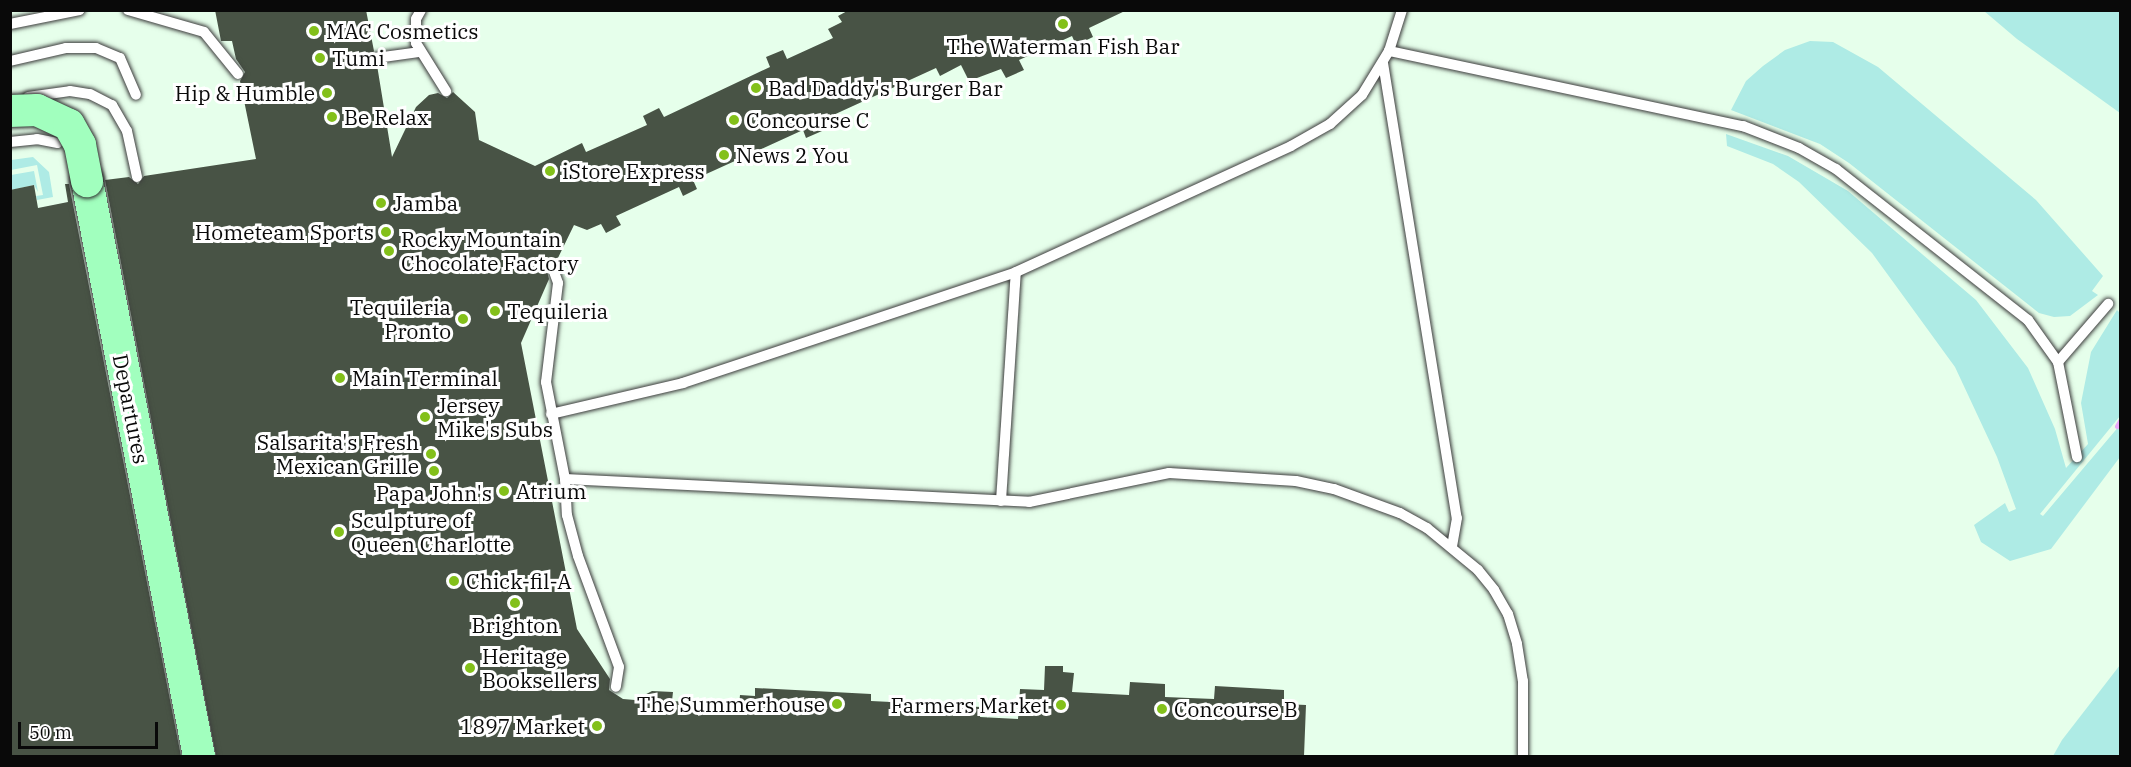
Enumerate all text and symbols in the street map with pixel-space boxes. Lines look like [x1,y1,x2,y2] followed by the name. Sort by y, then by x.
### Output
[1056,17,1070,31] marker: The Waterman Fish Bar
[326,18,479,44] place label: MAC Cosmetics
[307,24,321,38] marker: MAC Cosmetics
[946,33,1180,59] place label: The Waterman Fish Bar
[332,45,385,71] place label: Tumi
[313,51,327,65] marker: Tumi
[768,75,1003,101] place label: Bad Daddy's Burger Bar
[175,80,315,106] place label: Hip & Humble
[749,81,763,95] marker: Bad Daddy's Burger Bar
[320,86,334,100] marker: Hip & Humble
[344,104,429,130] place label: Be Relax
[746,107,869,133] place label: Concourse C
[325,110,339,124] marker: Be Relax
[727,113,741,127] marker: Concourse C
[736,142,849,168] place label: News 2 You
[717,148,731,162] marker: News 2 You
[562,158,705,184] place label: iStore Express
[543,164,557,178] marker: iStore Express
[393,190,458,216] place label: Jamba
[374,196,388,210] marker: Jamba
[195,219,374,245] place label: Hometeam Sports
[379,225,393,239] marker: Hometeam Sports
[401,226,578,276] place label: Rocky Mountain Chocolate Factory
[382,244,396,258] marker: Rocky Mountain Chocolate Factory
[350,294,451,344] place label: Tequileria Pronto
[507,298,608,324] place label: Tequileria
[488,304,502,318] marker: Tequileria
[456,312,470,326] marker: Tequileria Pronto
[108,352,154,466] street label: Departures
[352,365,498,391] place label: Main Terminal
[333,371,347,385] marker: Main Terminal
[437,392,553,442] place label: Jersey Mike's Subs
[418,410,432,424] marker: Jersey Mike's Subs
[257,429,419,479] place label: Salsarita's Fresh Mexican Grille
[424,447,438,461] marker: Salsarita's Fresh Mexican Grille
[427,464,441,478] marker: Papa John's
[516,478,586,504] place label: Atrium
[376,480,492,506] place label: Papa John's
[497,484,511,498] marker: Atrium
[351,507,511,557] place label: Sculpture of Queen Charlotte
[332,525,346,539] marker: Sculpture of Queen Charlotte
[466,568,572,594] place label: Chick-fil-A
[447,574,461,588] marker: Chick-fil-A
[508,596,522,610] marker: Brighton
[471,612,559,638] place label: Brighton
[482,643,597,693] place label: Heritage Booksellers
[463,661,477,675] marker: Heritage Booksellers
[637,691,825,717] place label: The Summerhouse
[891,692,1049,718] place label: Farmers Market
[1174,696,1298,722] place label: Concourse B
[830,697,844,711] marker: The Summerhouse
[1054,698,1068,712] marker: Farmers Market
[1155,702,1169,716] marker: Concourse B
[21,710,160,748] scale bar
[460,713,585,739] place label: 1897 Market
[590,719,604,733] marker: 1897 Market
[29,721,72,744] text: 50 m

